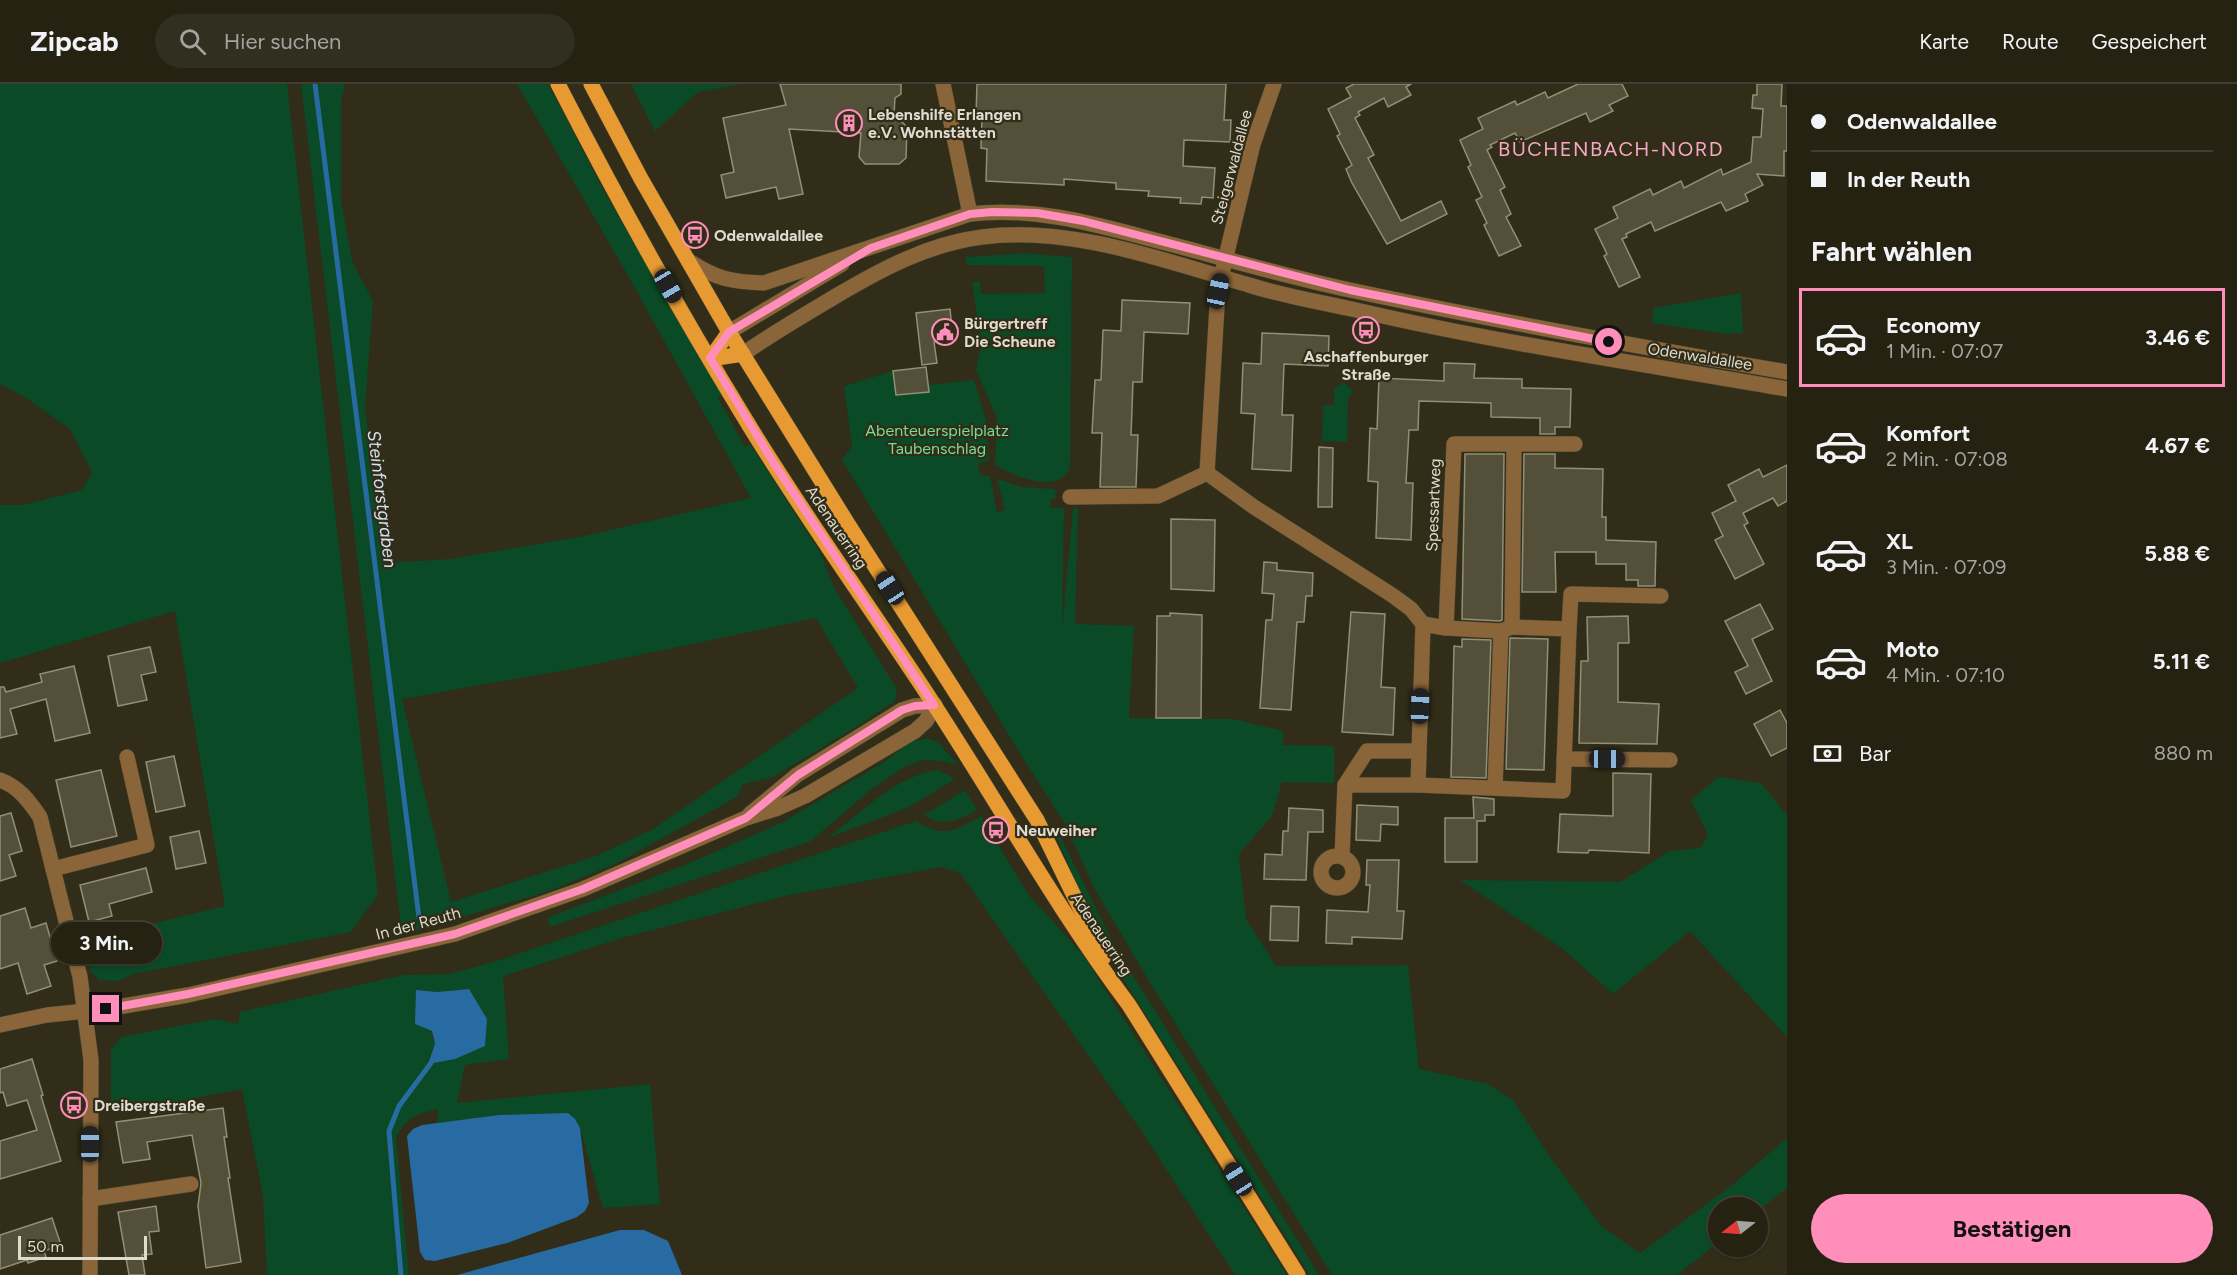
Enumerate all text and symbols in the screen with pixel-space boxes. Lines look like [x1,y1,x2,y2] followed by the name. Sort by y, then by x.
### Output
[155,14,575,68] search box
[30,24,119,58] text: Zipcab
[176,25,209,58] icon: search
[224,28,341,55] text: Hier suchen
[1919,29,1969,54] text: Karte
[2002,29,2058,54] text: Route
[2091,29,2207,54] text: Gespeichert
[868,105,1021,142] place label: Lebenshilfe Erlangen e.V. Wohnstätten
[1207,107,1256,227] street label: Steigerwaldallee
[834,108,864,138] building icon: Lebenshilfe Erlangen e.V. Wohnstätten
[1847,108,1997,135] text: Odenwaldallee
[1498,137,1724,161] district label: BÜCHENBACH-NORD
[1847,166,1970,193] text: In der Reuth
[680,220,710,250] bus stop icon: Odenwaldallee
[714,226,823,245] place label: Odenwaldallee
[1811,235,1972,268] text: Fahrt wählen
[651,266,685,306] car
[1205,272,1231,310] car
[1814,311,1868,365] icon: car
[1886,312,1981,339] text: Economy
[964,314,1056,351] place label: Bürgertreff Die Scheune
[1351,315,1381,345] bus stop icon: Aschaffenburger Straße
[930,317,960,347] public building icon: Bürgertreff Die Scheune
[2145,324,2210,351] text: 3.46 €
[1595,328,1622,355] route start
[1646,339,1754,374] street label: Odenwaldallee
[1886,339,2003,363] text: 1 Min. · 07:07
[1304,347,1428,384] place label: Aschaffenburger Straße
[1814,419,1868,473] icon: car
[1886,420,1970,447] text: Komfort
[865,421,1009,458] park label: Abenteuerspielplatz Taubenschlag
[363,429,401,569] water label: Steinforstgraben
[2145,432,2210,459] text: 4.67 €
[1886,447,2008,471] text: 2 Min. · 07:08
[1422,458,1445,552] street label: Spessartweg
[802,482,871,573] street label: Adenauerring
[1814,527,1868,581] icon: car
[1886,528,1913,555] text: XL
[2144,540,2210,567] text: 5.88 €
[1886,555,2006,579] text: 3 Min. · 07:09
[873,568,907,608] car
[1814,635,1868,689] icon: car
[1886,636,1939,663] text: Moto
[2153,648,2210,675] text: 5.11 €
[1886,663,2005,687] text: 4 Min. · 07:10
[1410,688,1430,724] car
[1811,737,1844,770] icon: cash
[1859,740,1891,767] text: Bar
[2154,741,2213,765] text: 880 m
[1589,750,1625,768] car
[981,815,1011,845] bus stop icon: Neuweiher
[1016,821,1097,840] place label: Neuweiher
[1067,889,1136,980] street label: Adenauerring
[373,903,463,944] street label: In der Reuth
[51,922,162,964] callout: 3 Min.
[79,931,134,955] text: 3 Min.
[92,995,119,1022] route end
[59,1090,89,1120] bus stop icon: Dreibergstraße
[94,1096,205,1115] place label: Dreibergstraße
[81,1126,99,1162] car
[1221,1159,1255,1199] car
[1811,1194,2213,1263] button: Bestätigen
[1708,1197,1768,1257] north arrow
[1708,1197,1768,1257] map controls
[18,1233,147,1260] scale bar
[27,1237,64,1256] text: 50 m

